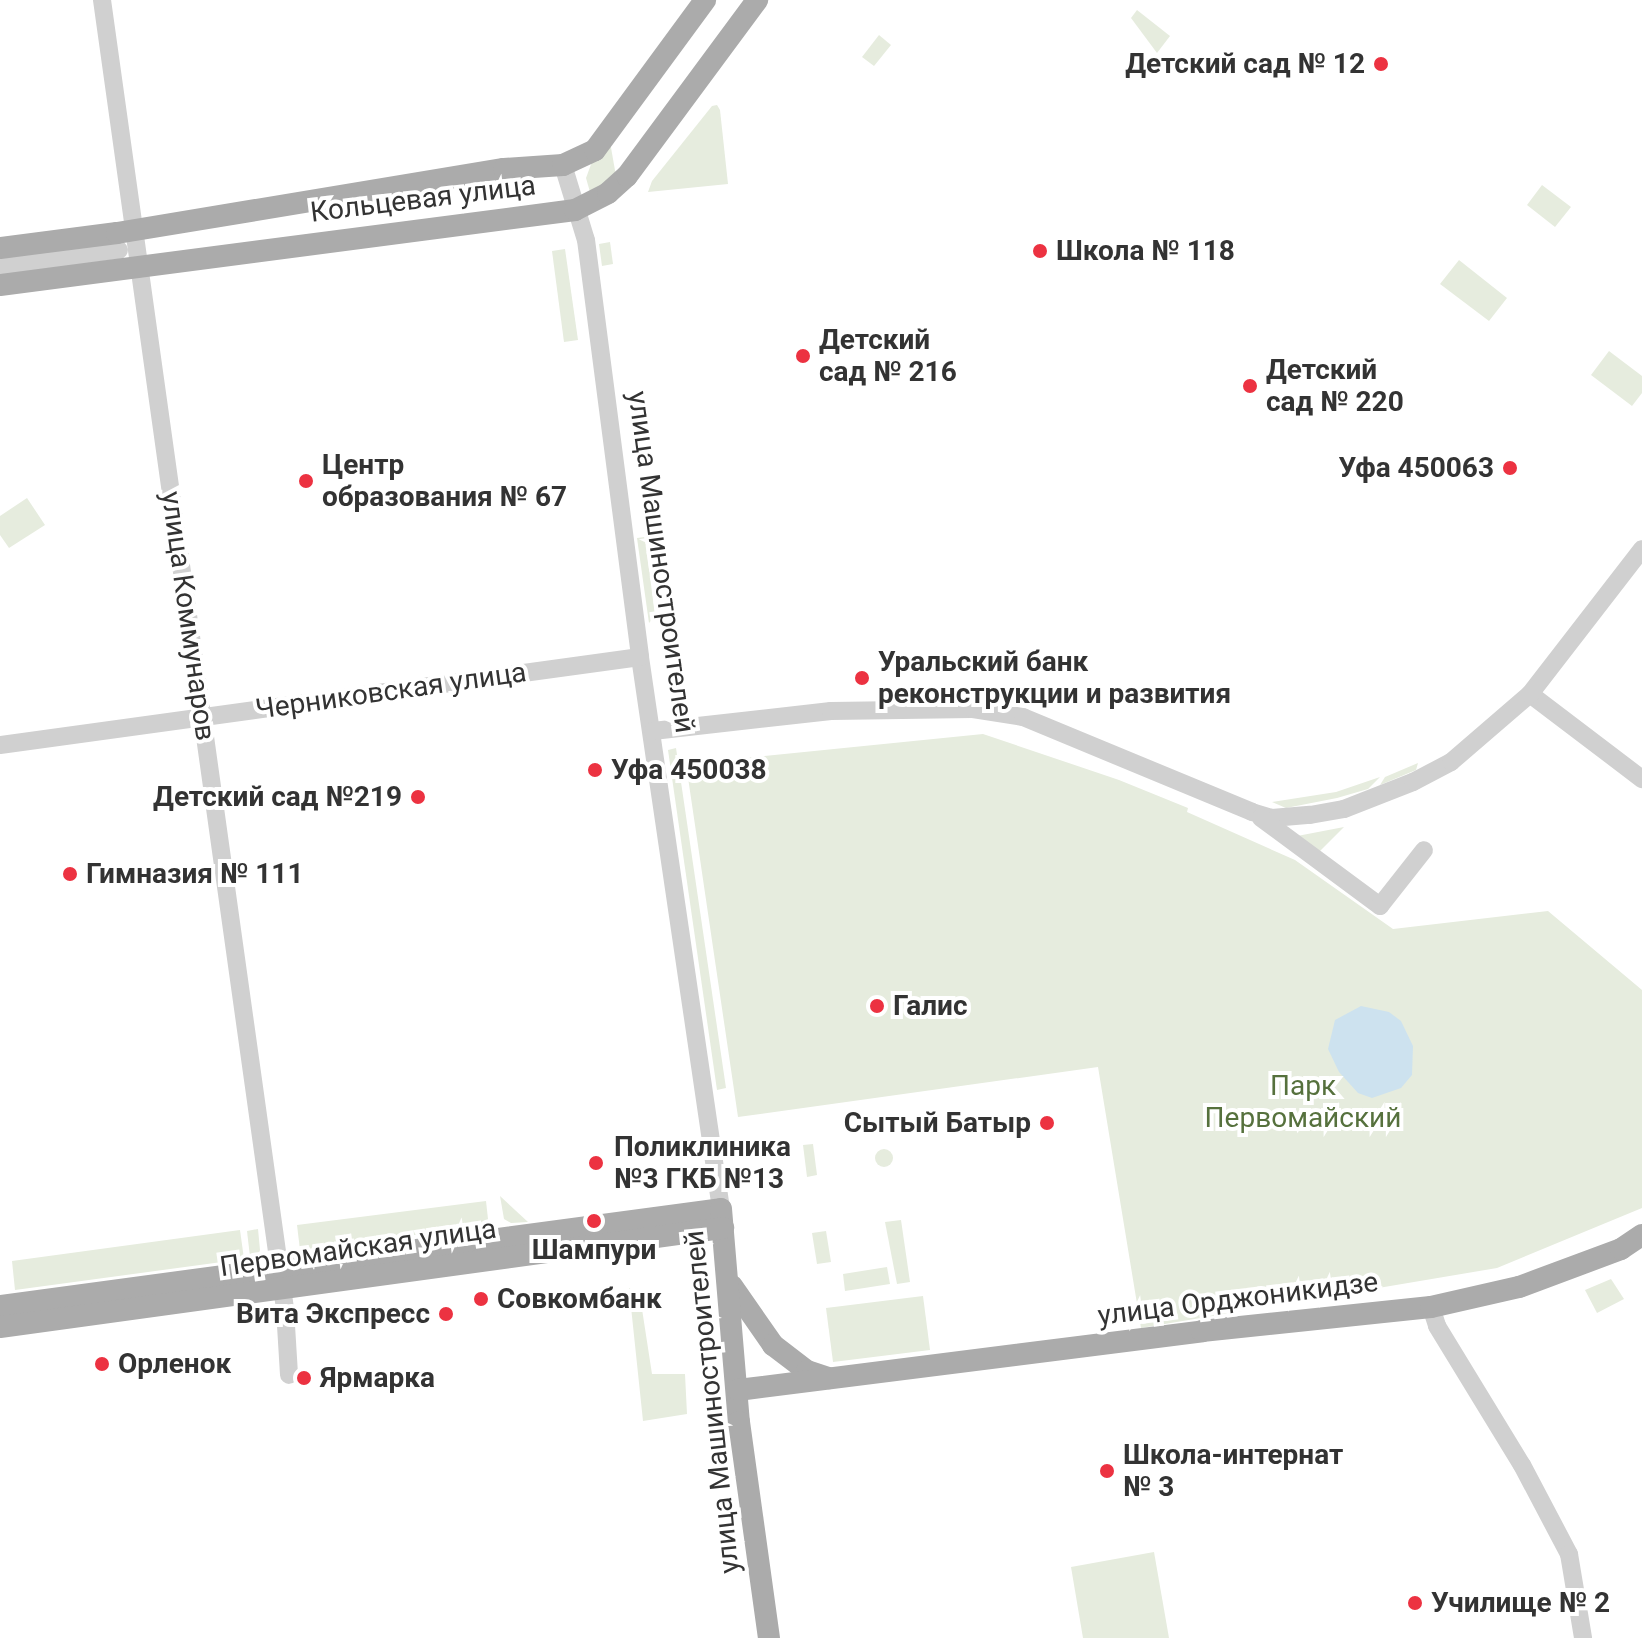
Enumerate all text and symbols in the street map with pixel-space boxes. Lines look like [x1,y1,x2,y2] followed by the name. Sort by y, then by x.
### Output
[1125,47,1365,81] place label: Детский сад № 12
[1372,55,1390,73] marker: Детский сад № 12
[308,169,538,229] street label: Кольцевая улица
[1056,234,1235,268] place label: Школа № 118
[1031,242,1049,260] marker: Школа № 118
[819,323,957,389] place label: Детский сад № 216
[794,347,812,365] marker: Детский сад № 216
[1266,353,1404,419] place label: Детский сад № 220
[1241,377,1259,395] marker: Детский сад № 220
[620,389,702,735] street label: улица Машиностроителей
[322,448,567,514] place label: Центр образования № 67
[1338,451,1494,485] place label: Уфа 450063
[1501,459,1519,477] marker: Уфа 450063
[297,472,315,490] marker: Центр образования № 67
[154,489,222,743] street label: улица Коммунаров
[878,645,1231,711] place label: Уральский банк реконструкции и развития
[253,655,529,727] street label: Черниковская улица
[853,669,871,687] marker: Уральский банк реконструкции и развития
[611,753,767,787] place label: Уфа 450038
[586,761,604,779] marker: Уфа 450038
[153,780,402,814] place label: Детский сад №219
[409,788,427,806] marker: Детский сад №219
[86,857,303,891] place label: Гимназия № 111
[61,865,79,883] marker: Гимназия № 111
[893,989,967,1023] place label: Галис
[868,997,886,1015] marker: Галис
[1205,1069,1401,1135] park label: Парк Первомайский
[844,1106,1031,1140] place label: Сытый Батыр
[1038,1114,1056,1132] marker: Сытый Батыр
[614,1130,791,1196] place label: Поликлиника №3 ГКБ №13
[585,1152,607,1174] marker: Поликлиника №3 ГКБ №13
[218,1212,498,1284] street label: Первомайская улица
[585,1212,603,1230] marker: Шампури
[677,1229,747,1575] street label: улица Машиностроителей
[532,1233,656,1267] place label: Шампури
[1096,1265,1380,1333] street label: улица Орджоникидзе
[497,1282,662,1316] place label: Совкомбанк
[472,1290,490,1308] marker: Совкомбанк
[236,1297,430,1331] place label: Вита Экспресс
[437,1305,455,1323] marker: Вита Экспресс
[118,1347,231,1381] place label: Орленок
[93,1355,111,1373] marker: Орленок
[320,1361,435,1395] place label: Ярмарка
[295,1369,313,1387] marker: Ярмарка
[1123,1438,1343,1504] place label: Школа-интернат № 3
[1098,1462,1116,1480] marker: Школа-интернат № 3
[1431,1586,1610,1620] place label: Училище № 2
[1406,1594,1424,1612] marker: Училище № 2

